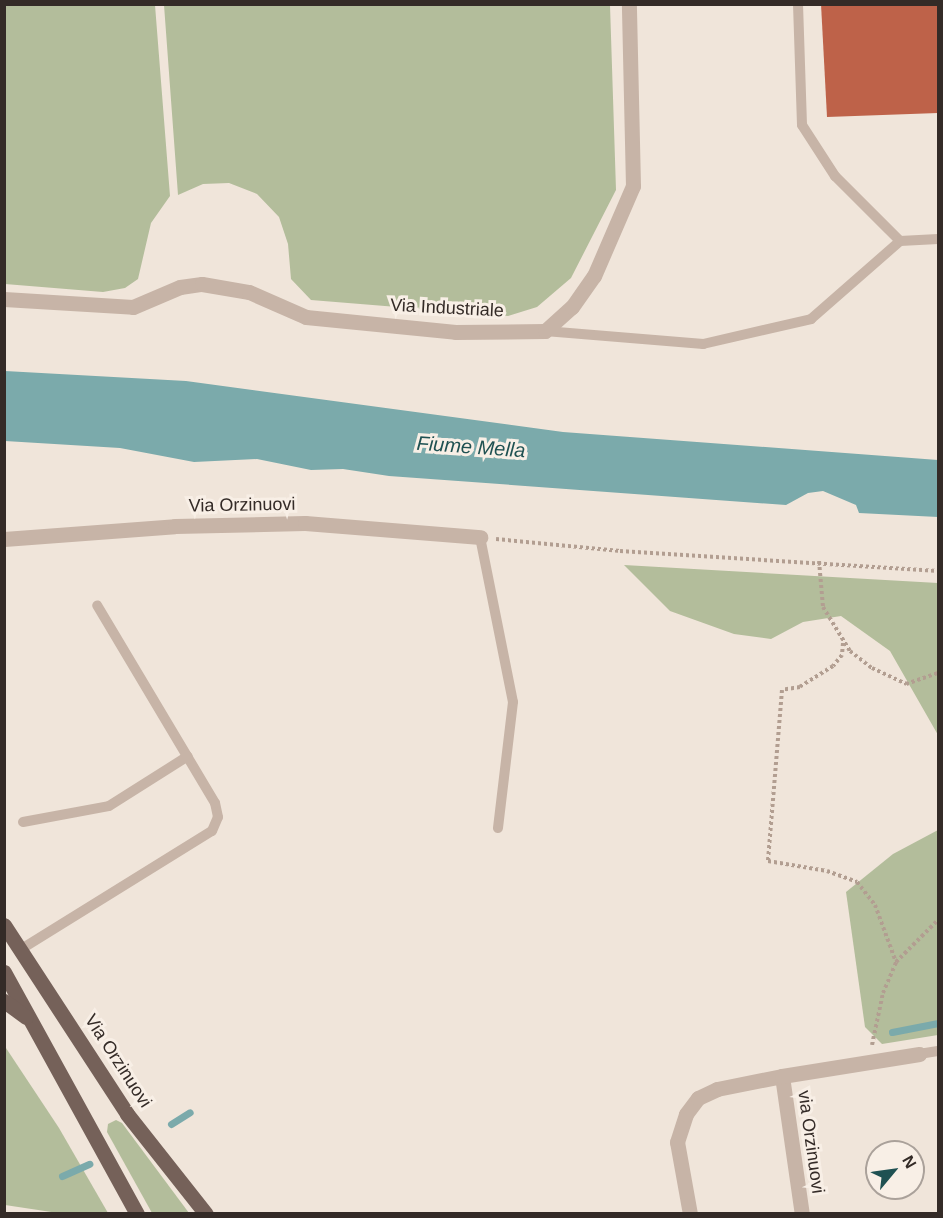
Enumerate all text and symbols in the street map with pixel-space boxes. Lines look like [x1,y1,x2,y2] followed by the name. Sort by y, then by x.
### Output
[390,294,504,322] street label: Via Industriale
[416,431,526,463] water label: Fiume Mella
[188,493,296,517] street label: Via Orzinuovi
[80,1010,156,1112] street label: Via Orzinuovi
[793,1089,829,1195] street label: via Orzinuovi
[865,1140,925,1200] north arrow
[899,1153,920,1171] text: N

